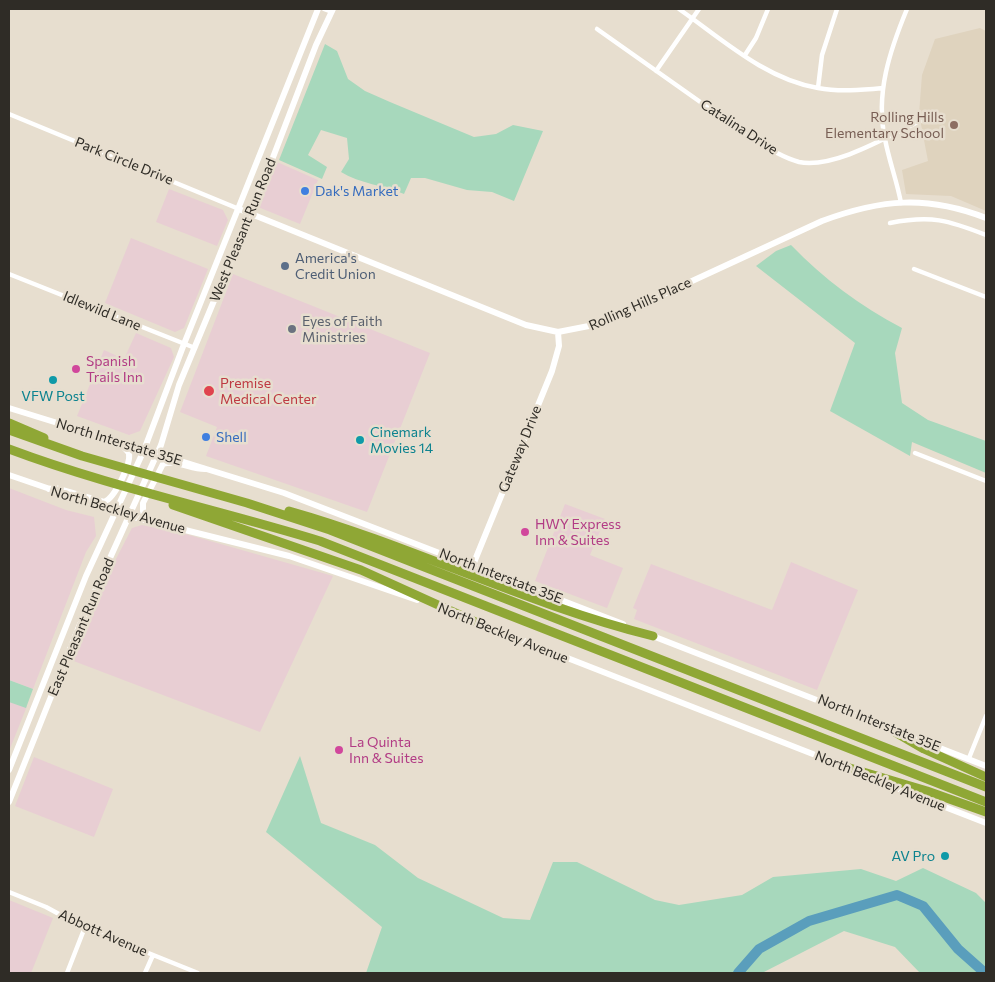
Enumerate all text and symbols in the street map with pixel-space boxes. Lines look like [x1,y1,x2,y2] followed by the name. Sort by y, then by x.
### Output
[697,96,781,158] street label: Catalina Drive
[825,109,944,142] place label: Rolling Hills Elementary School
[948,119,960,131] marker: Rolling Hills Elementary School
[72,134,176,188] street label: Park Circle Drive
[207,156,279,304] street label: West Pleasant Run Road
[315,183,399,199] place label: Dak's Market
[299,185,311,197] marker: Dak's Market
[295,250,376,282] place label: America's Credit Union
[279,260,291,272] marker: America's Credit Union
[586,274,694,334] street label: Rolling Hills Place
[61,288,143,334] street label: Idlewild Lane
[302,313,382,346] place label: Eyes of Faith Ministries
[286,323,298,335] marker: Eyes of Faith Ministries
[86,353,143,386] place label: Spanish Trails Inn
[70,363,82,375] marker: Spanish Trails Inn
[47,374,59,386] marker: VFW Post
[220,375,317,408] place label: Premise Medical Center
[202,384,216,398] marker: Premise Medical Center
[21,388,85,404] place label: VFW Post
[495,403,545,495] street label: Gateway Drive
[54,415,184,469] street label: North Interstate 35E
[370,424,433,457] place label: Cinemark Movies 14
[216,429,247,445] place label: Shell
[200,431,212,443] marker: Shell
[354,434,366,446] marker: Cinemark Movies 14
[49,483,187,537] street label: North Beckley Avenue
[535,516,621,548] place label: HWY Express Inn & Suites
[519,526,531,538] marker: HWY Express Inn & Suites
[437,545,565,607] street label: North Interstate 35E
[44,556,118,698] street label: East Pleasant Run Road
[435,599,571,667] street label: North Beckley Avenue
[815,691,943,755] street label: North Interstate 35E
[349,734,424,766] place label: La Quinta Inn & Suites
[333,744,345,756] marker: La Quinta Inn & Suites
[812,747,948,815] street label: North Beckley Avenue
[892,848,935,864] place label: AV Pro
[939,850,951,862] marker: AV Pro
[56,906,150,960] street label: Abbott Avenue

